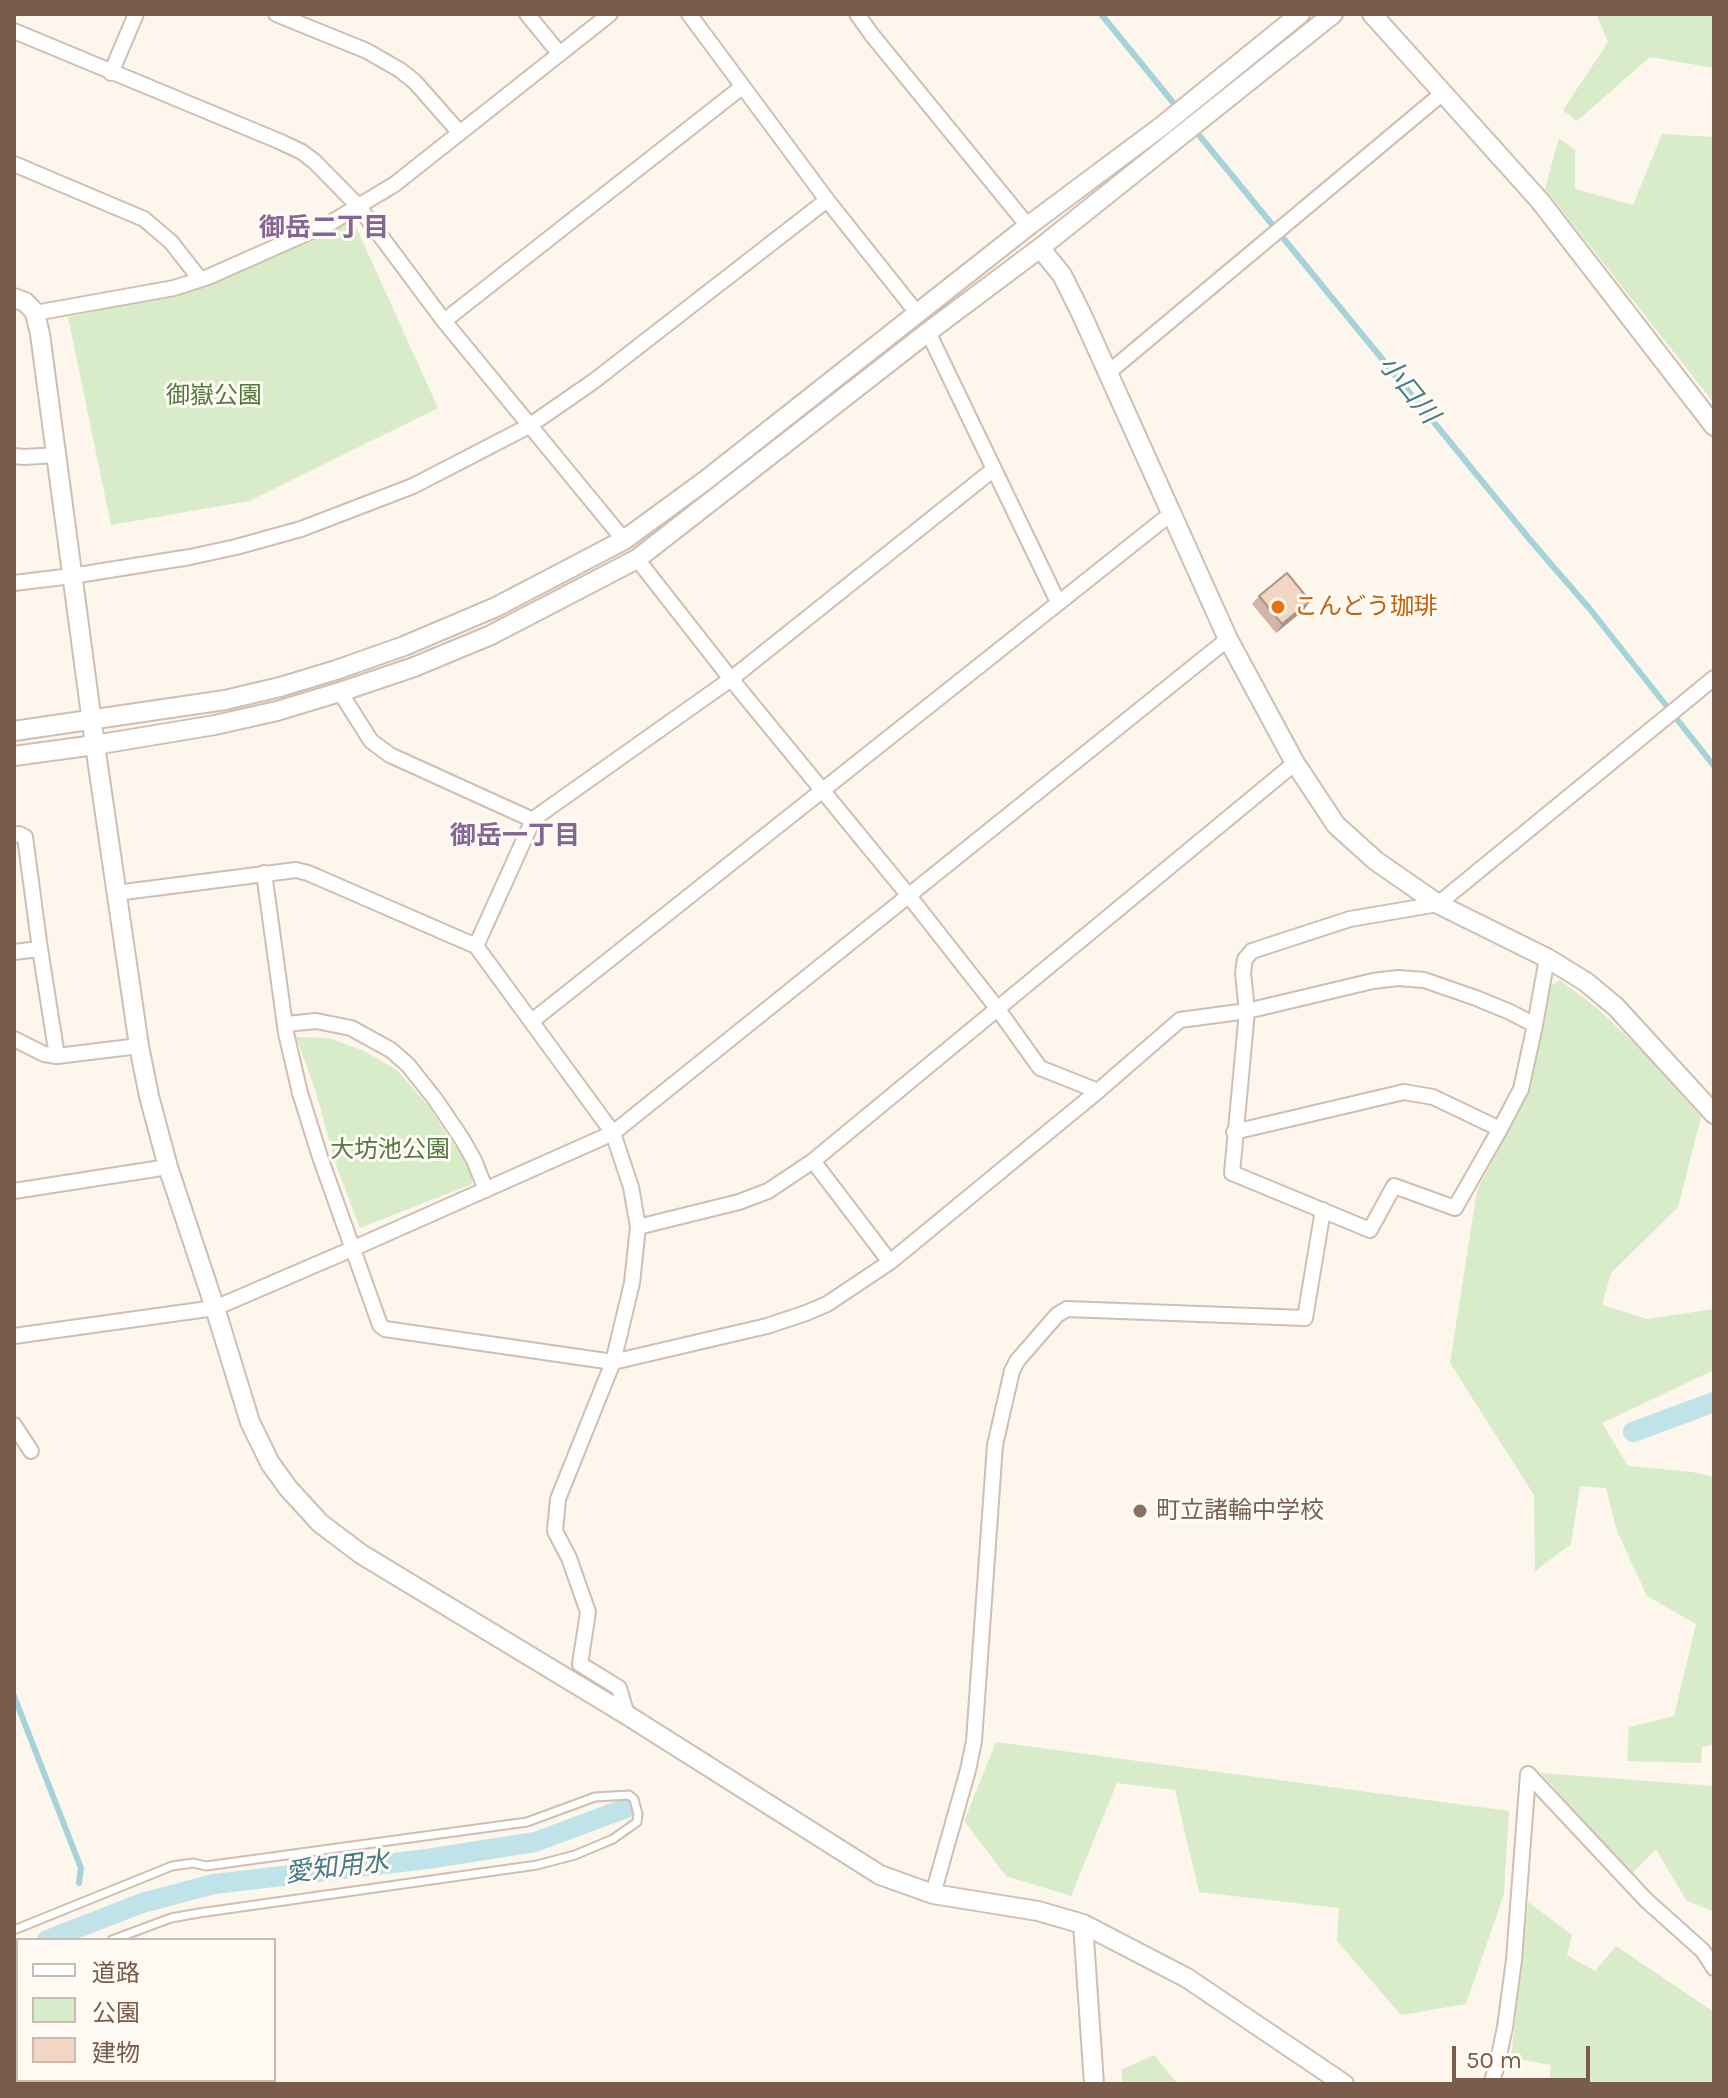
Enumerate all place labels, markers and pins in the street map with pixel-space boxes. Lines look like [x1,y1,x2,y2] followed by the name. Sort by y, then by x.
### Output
[1294,593,1438,621] place label: こんどう珈琲
[1269,598,1287,616] marker: こんどう珈琲
[1156,1497,1324,1525] place label: 町立諸輪中学校
[1131,1502,1149,1520] marker: 町立諸輪中学校

